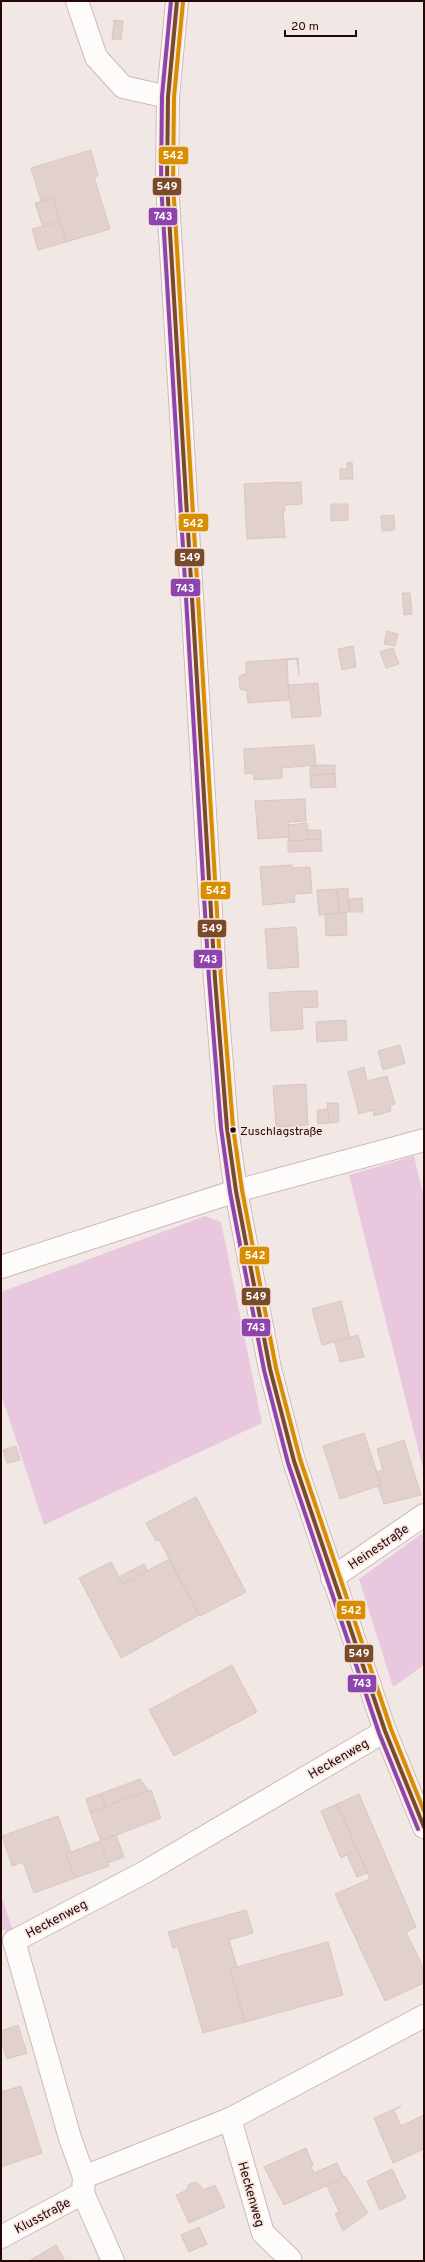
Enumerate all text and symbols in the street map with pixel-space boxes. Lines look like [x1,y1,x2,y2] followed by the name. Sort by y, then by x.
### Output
[285,12,356,38] scale bar
[291,19,319,35] text: 20 m
[158,146,189,165] line badge: 542
[163,149,183,163] text: 542
[152,177,182,196] line badge: 549
[157,180,178,194] text: 549
[148,207,178,226] line badge: 743
[154,210,172,224] text: 743
[178,513,209,532] line badge: 542
[183,517,203,531] text: 542
[174,548,205,567] line badge: 549
[180,551,201,565] text: 549
[170,578,201,597] line badge: 743
[176,582,194,596] text: 743
[200,881,231,900] line badge: 542
[206,884,226,898] text: 542
[197,919,227,938] line badge: 549
[202,922,223,936] text: 549
[193,949,223,969] line badge: 743
[199,953,217,967] text: 743
[240,1124,323,1140] place label: Zuschlagstraße
[228,1125,238,1135] marker: Zuschlagstraße
[239,1246,270,1265] line badge: 542
[245,1249,265,1263] text: 542
[241,1287,271,1306] line badge: 549
[246,1290,267,1304] text: 549
[241,1318,271,1337] line badge: 743
[247,1321,265,1335] text: 743
[346,1521,413,1574] street label: Heinestraße
[336,1600,366,1620] line badge: 542
[341,1604,361,1618] text: 542
[344,1644,374,1663] line badge: 549
[349,1647,370,1661] text: 549
[347,1674,377,1693] line badge: 743
[353,1677,371,1691] text: 743
[306,1736,372,1784] street label: Heckenweg
[23,1897,90,1943] street label: Heckenweg
[233,2160,267,2229] street label: Heckenweg
[12,2195,74,2238] street label: Klusstraße

